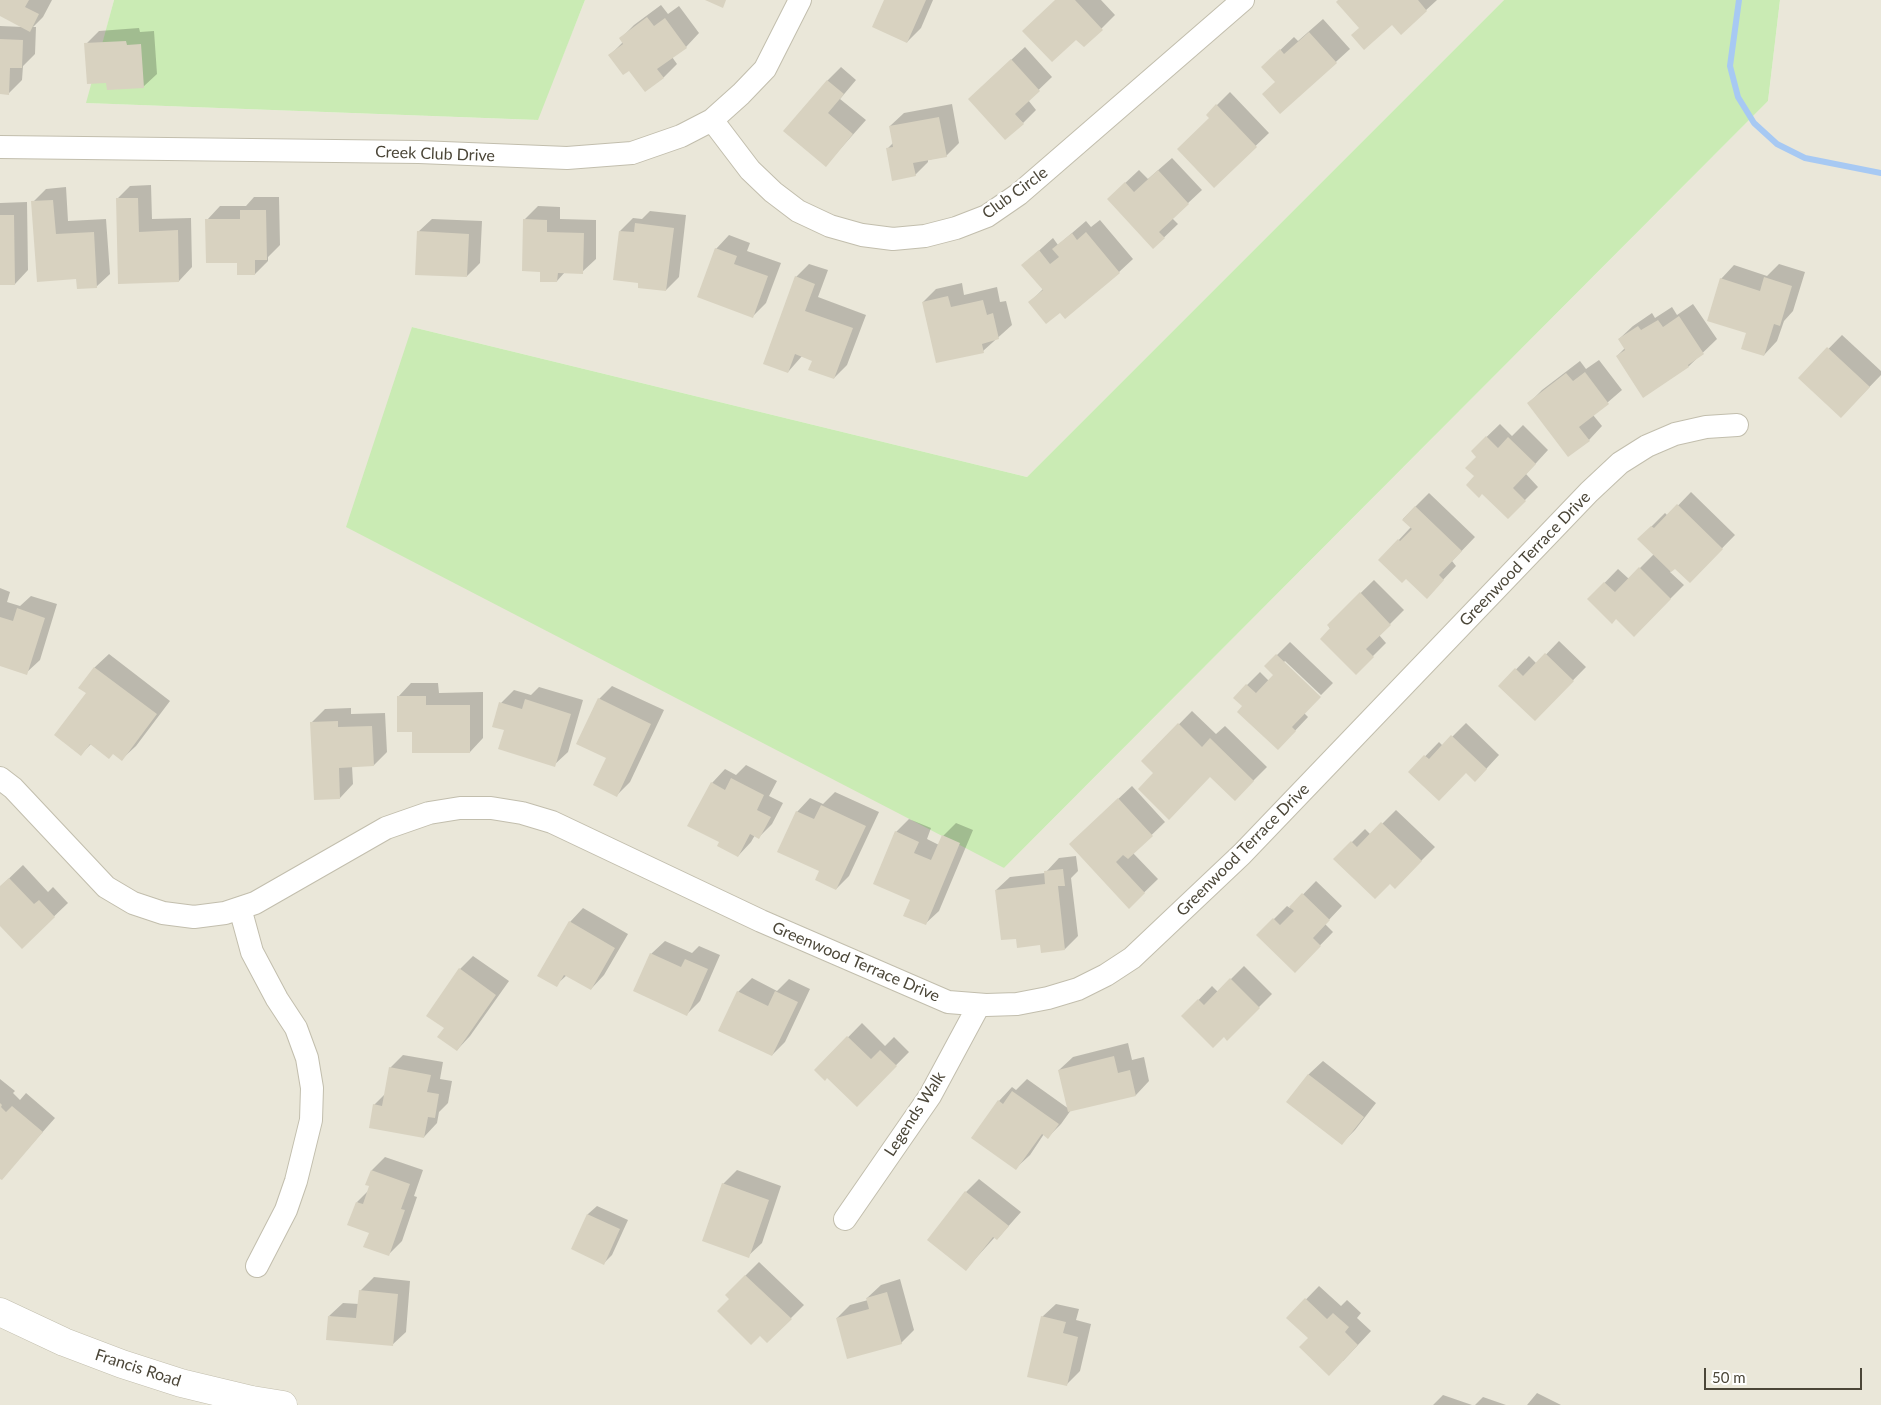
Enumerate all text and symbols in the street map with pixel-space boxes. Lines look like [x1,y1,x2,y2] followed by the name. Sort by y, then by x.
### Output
[375,142,495,166] street label: Creek Club Drive
[978,163,1052,223] street label: Club Circle
[1456,488,1594,630] street label: Greenwood Terrace Drive
[1173,780,1313,920] street label: Greenwood Terrace Drive
[769,918,943,1006] street label: Greenwood Terrace Drive
[880,1068,950,1160] street label: Legends Walk
[93,1345,183,1391] street label: Francis Road
[1706,1358,1864,1390] scale bar
[1712,1368,1746,1386] text: 50 m

